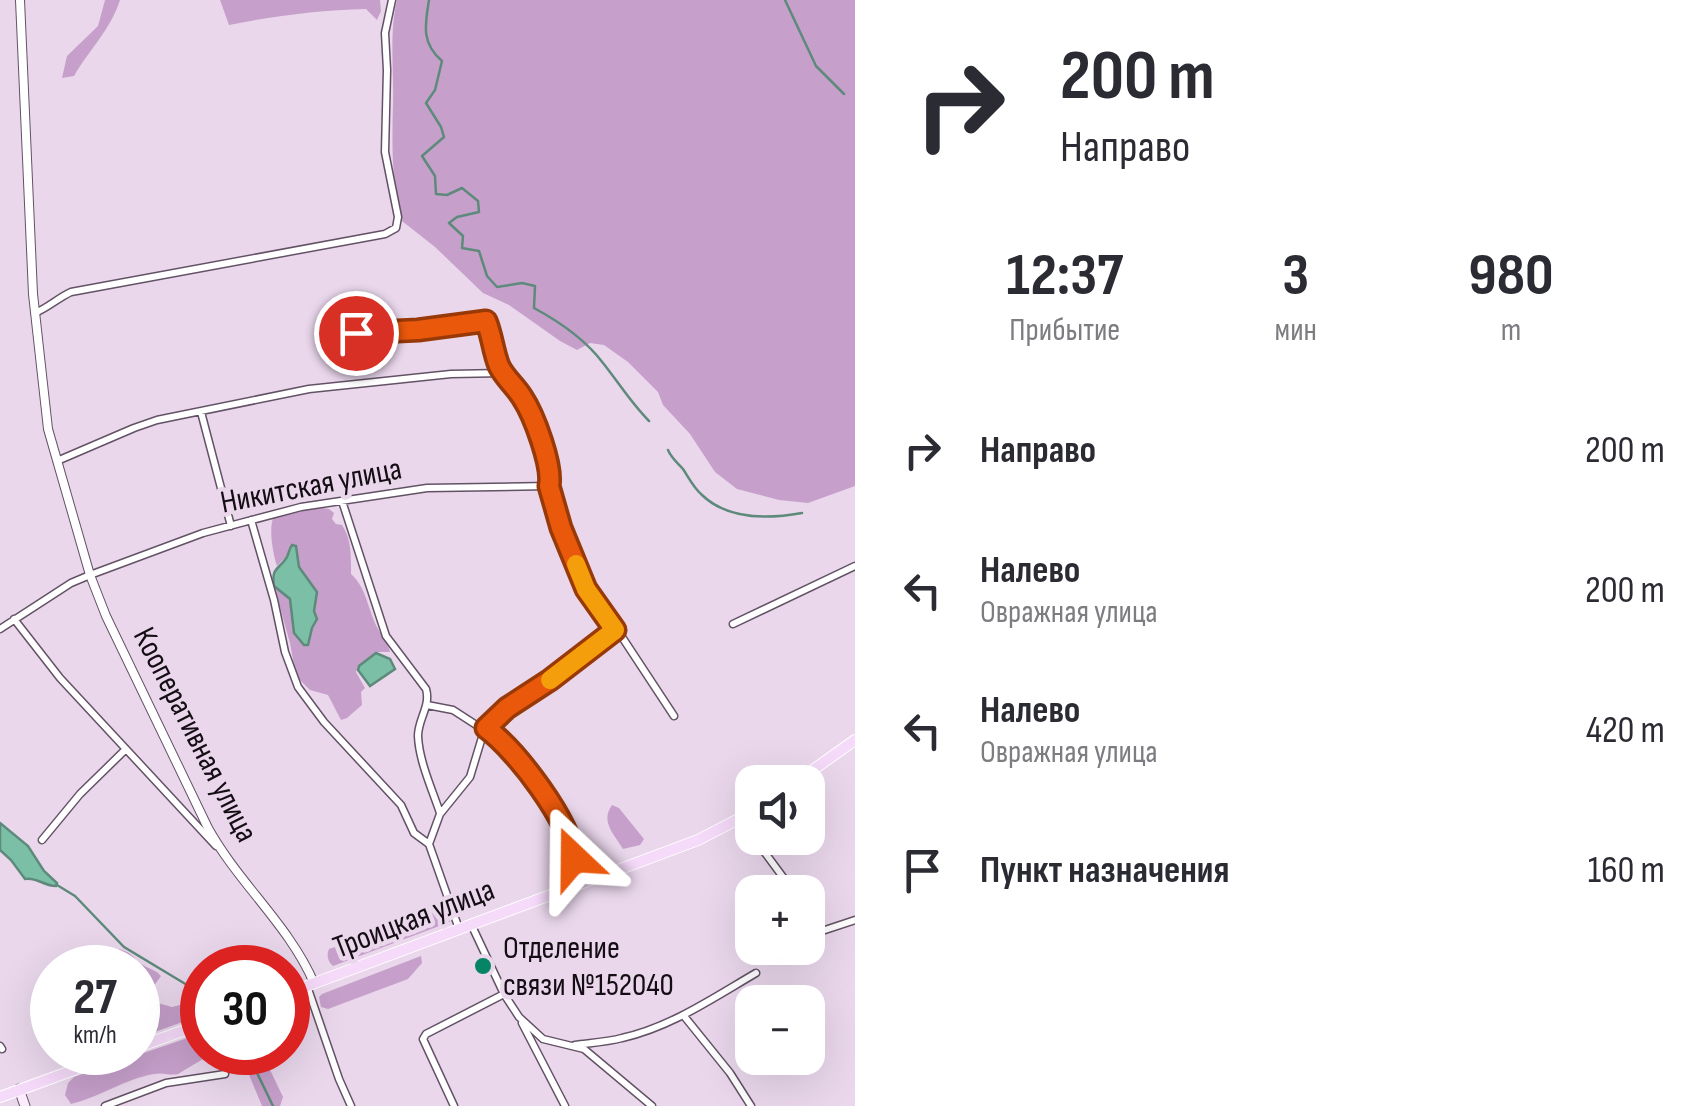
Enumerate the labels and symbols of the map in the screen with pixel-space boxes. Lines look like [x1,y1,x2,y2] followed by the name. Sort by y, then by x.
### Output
[314,291,399,376] pin
[217,449,405,523] street label: Никитская улица
[124,621,266,849] street label: Кооперативная улица
[522,806,626,910] position arrow
[328,870,500,968] street label: Троицкая улица
[503,929,674,1005] place label: Отделение связи №152040
[180,945,310,1075] speed limit sign: 30
[472,955,494,977] marker: Отделение связи №152040

